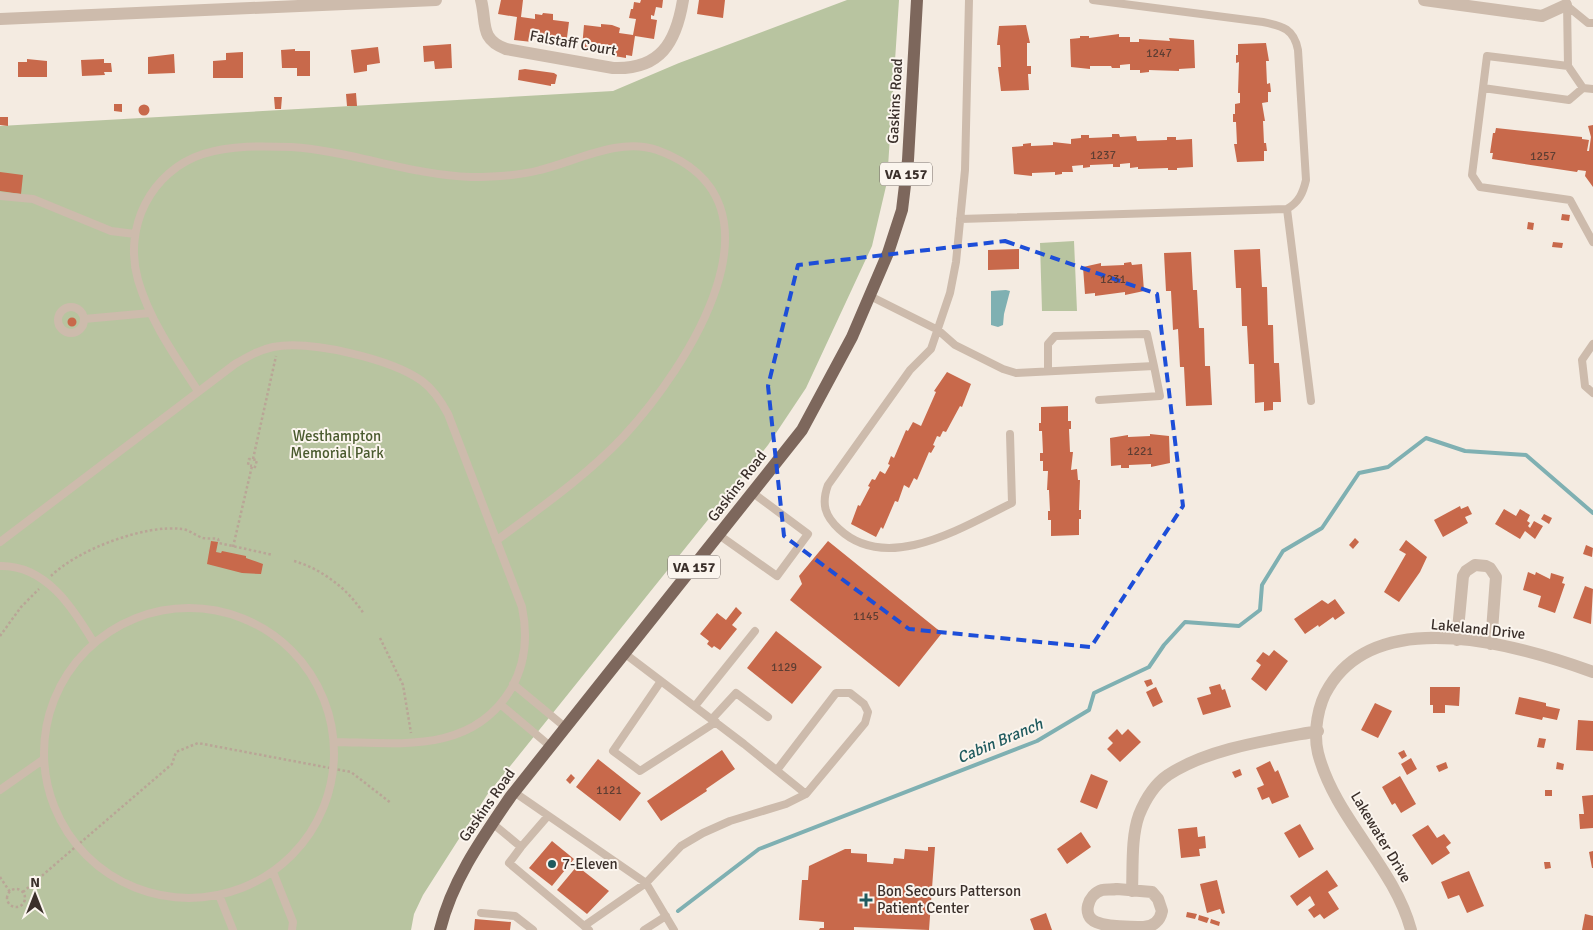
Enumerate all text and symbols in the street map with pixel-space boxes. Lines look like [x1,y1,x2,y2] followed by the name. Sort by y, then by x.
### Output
[528,27,618,59] street label: Falstaff Court
[1146,46,1172,61] house number: 1247
[884,58,906,144] street label: Gaskins Road
[1090,148,1116,163] house number: 1237
[1530,149,1556,164] house number: 1257
[880,162,932,185] road number: VA 157
[1100,272,1126,287] house number: 1231
[290,427,384,462] park label: Westhampton Memorial Park
[1127,444,1153,459] house number: 1221
[704,447,770,525] street label: Gaskins Road
[668,556,720,578] road number: VA 157
[853,609,879,624] house number: 1145
[1430,615,1526,643] street label: Lakeland Drive
[771,660,797,675] house number: 1129
[954,714,1047,768] water label: Cabin Branch
[455,765,519,845] street label: Gaskins Road
[596,783,622,798] house number: 1121
[1347,788,1415,886] street label: Lakewater Drive
[562,855,618,873] place label: 7-Eleven
[546,858,558,870] marker: 7-Eleven
[10,870,60,920] north arrow
[30,874,40,891] text: N
[877,882,1021,917] place label: Bon Secours Patterson Patient Center
[859,893,873,907] marker: Bon Secours Patterson Patient Center

